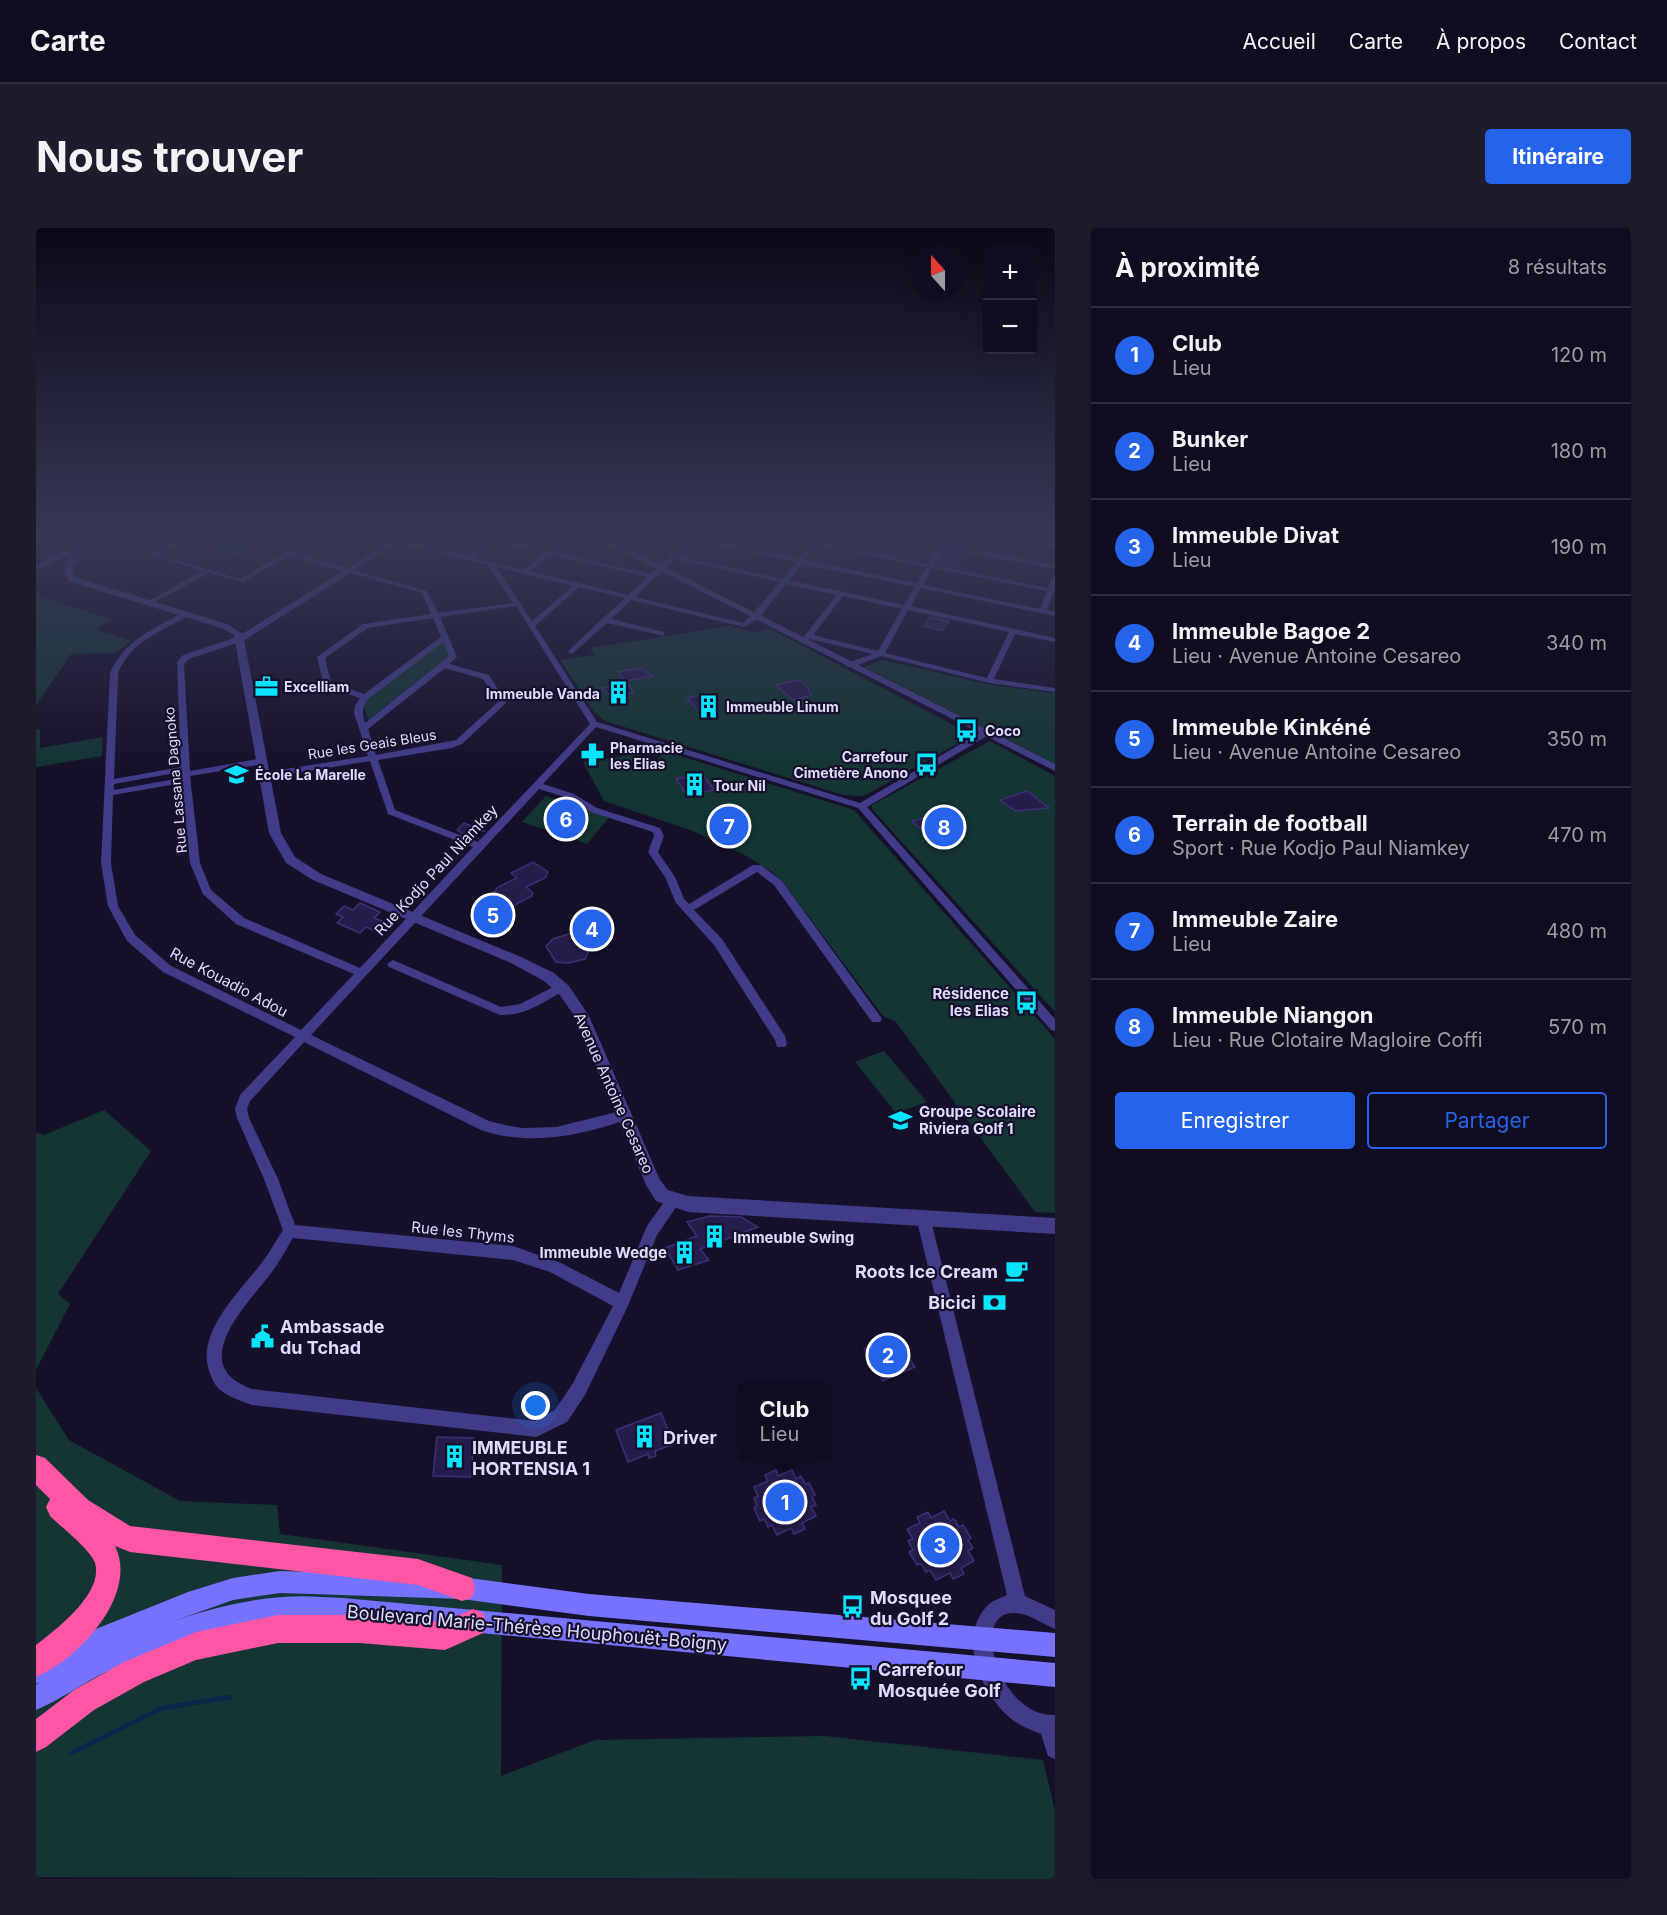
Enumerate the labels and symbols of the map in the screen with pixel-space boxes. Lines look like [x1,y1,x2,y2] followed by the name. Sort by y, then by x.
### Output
[911,246,965,300] north arrow
[253,673,279,699] office icon: Excelliam
[284,678,349,695] place label: Excelliam
[605,680,631,706] building icon: Immeuble Vanda
[486,685,600,702] place label: Immeuble Vanda
[695,693,721,719] building icon: Immeuble Linum
[726,698,839,715] place label: Immeuble Linum
[160,706,190,854] street label: Rue Lassana Dagnoko
[954,717,980,743] bus stop icon: Coco
[985,722,1021,739] place label: Coco
[306,725,438,763] street label: Rue les Geais Bleus
[610,739,683,772] place label: Pharmacie les Elias
[579,742,605,768] pharmacy icon: Pharmacie les Elias
[793,748,908,781] place label: Carrefour Cimetière Anono
[913,751,939,777] bus stop icon: Carrefour Cimetière Anono
[224,761,250,787] school or university icon: École La Marelle
[255,765,366,783] place label: École La Marelle
[682,772,708,798] building icon: Tour Nil
[713,777,766,794] place label: Tour Nil
[546,796,586,842] pin: 6
[370,800,502,939] street label: Rue Kodjo Paul Niamkey
[710,804,748,848] pin: 7
[924,804,964,850] pin: 8
[474,892,512,938] pin: 5
[572,906,612,952] pin: 4
[167,943,291,1021] street label: Rue Kouadio Adou
[932,984,1009,1020] place label: Résidence les Elias
[1014,989,1040,1015] bus stop icon: Résidence les Elias
[570,1009,658,1177] street label: Avenue Antoine Cesareo
[919,1102,1036,1138] place label: Groupe Scolaire Riviera Golf 1
[888,1107,914,1133] school or university icon: Groupe Scolaire Riviera Golf 1
[410,1217,516,1247] street label: Rue les Thyms
[702,1224,728,1250] building icon: Immeuble Swing
[733,1228,854,1247] place label: Immeuble Swing
[672,1239,698,1265] building icon: Immeuble Wedge
[540,1243,667,1262] place label: Immeuble Wedge
[1003,1258,1029,1284] cafe icon: Roots Ice Cream
[855,1261,998,1282] place label: Roots Ice Cream
[981,1289,1007,1315] bank icon: Bicici
[928,1292,976,1313] place label: Bicici
[280,1316,385,1358] place label: Ambassade du Tchad
[249,1323,275,1349] public building icon: Ambassade du Tchad
[868,1332,908,1378] pin: 2
[521,1391,550,1420] your location
[632,1424,658,1450] building icon: Driver
[663,1427,717,1448] place label: Driver
[472,1437,590,1479] place label: IMMEUBLE HORTENSIA 1
[441,1444,467,1470] building icon: IMMEUBLE HORTENSIA 1
[766,1480,804,1524] pin: 1
[920,1522,960,1568] pin: 3
[870,1587,952,1629] place label: Mosquee du Golf 2
[839,1594,865,1620] bus stop icon: Mosquee du Golf 2
[346,1601,728,1655] street label: Boulevard Marie-Thérèse Houphouët-Boigny
[878,1659,1001,1701] place label: Carrefour Mosquée Golf
[847,1666,873,1692] bus stop icon: Carrefour Mosquée Golf

